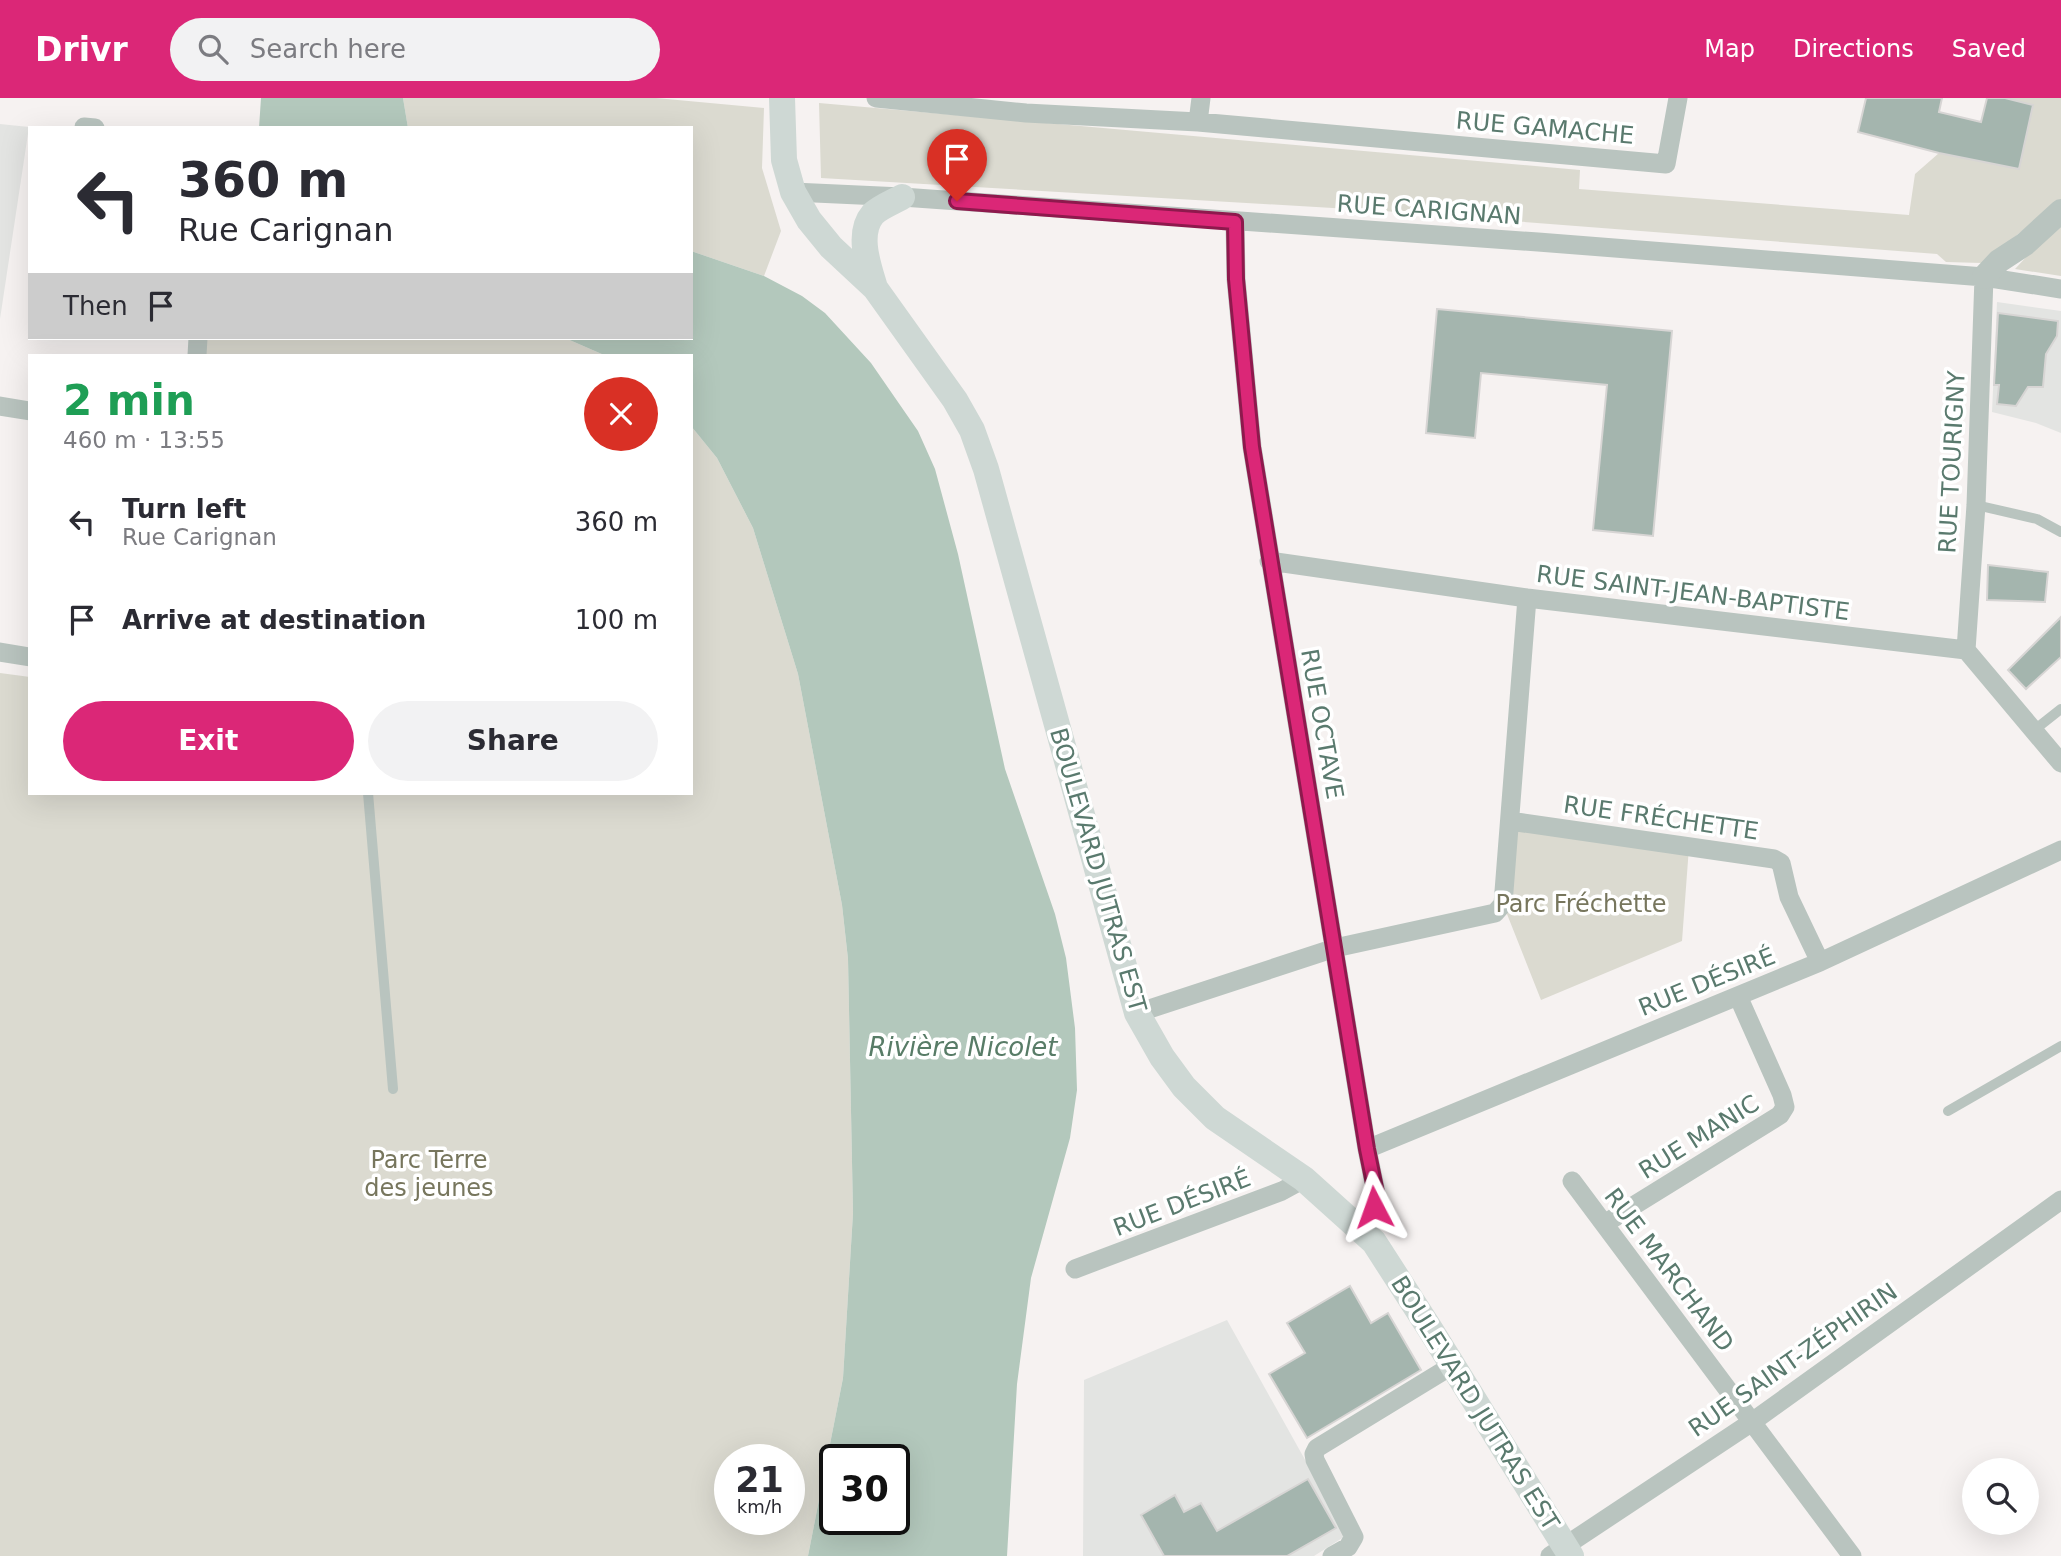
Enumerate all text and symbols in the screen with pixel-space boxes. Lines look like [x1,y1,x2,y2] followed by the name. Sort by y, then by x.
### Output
[170,18,660,81] search box
[35,30,128,69] text: Drivr
[194,30,232,68] icon: search
[250,34,406,64] text: Search here
[1704,35,1755,63] text: Map
[1793,35,1914,63] text: Directions
[1952,35,2026,63] text: Saved
[1455,106,1635,150] street label: RUE GAMACHE
[927,129,987,201] pin
[938,140,976,178] icon: arrive
[178,152,348,209] text: 360 m
[63,154,154,245] icon: left
[1336,190,1522,230] street label: RUE CARIGNAN
[178,211,393,249] text: Rue Carignan
[142,287,180,325] icon: arrive
[63,291,128,321] text: Then
[1933,369,1971,554] street label: RUE TOURIGNY
[63,376,195,425] text: 2 min
[584,377,658,451] button: close
[63,427,225,453] text: 460 m · 13:55
[122,494,246,524] text: Turn left
[63,503,101,541] icon: left
[575,507,658,537] text: 360 m
[122,524,277,550] text: Rue Carignan
[1535,560,1851,626] street label: RUE SAINT-JEAN-BAPTISTE
[63,601,101,639] icon: arrive
[122,605,426,635] text: Arrive at destination
[575,605,658,635] text: 100 m
[1295,647,1349,801] street label: RUE OCTAVE
[63,701,354,781] button: Exit
[368,701,658,781] button: Share
[1044,725,1152,1016] street label: BOULEVARD JUTRAS EST
[1562,789,1760,846] street label: RUE FRÉCHETTE
[1495,890,1667,918] park label: Parc Fréchette
[1634,941,1779,1022] street label: RUE DÉSIRÉ
[868,1032,1058,1062] water label: Rivière Nicolet
[1634,1089,1764,1185] street label: RUE MANIC
[364,1146,494,1202] park label: Parc Terre des jeunes
[1109,1163,1255,1242] street label: RUE DÉSIRÉ
[1337,1170,1411,1244] position arrow
[1598,1183,1740,1357] street label: RUE MARCHAND
[1385,1271,1565,1536] street label: BOULEVARD JUTRAS EST
[1683,1277,1903,1443] street label: RUE SAINT-ZÉPHIRIN
[819,1444,910,1535] speed limit sign: 30
[1962,1458,2039,1535] map controls
[1962,1458,2039,1535] button: search
[735,1460,784,1500] text: 21
[737,1496,782,1517] text: km/h

